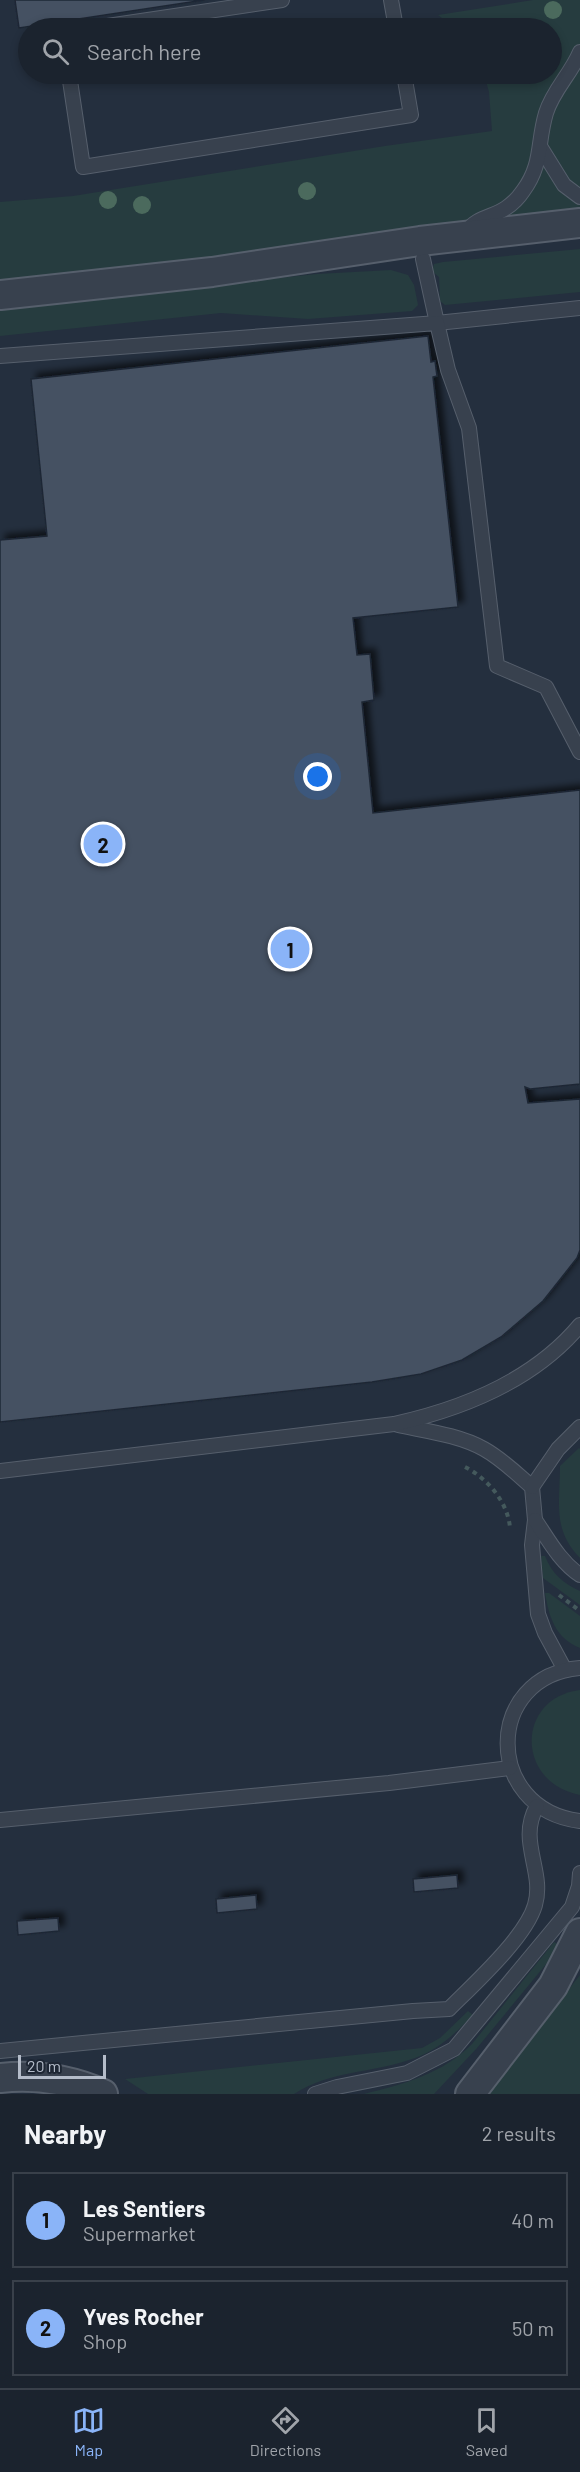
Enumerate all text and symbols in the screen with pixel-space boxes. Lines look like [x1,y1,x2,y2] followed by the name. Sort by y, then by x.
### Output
[18,18,562,84] search box
[39,35,72,68] icon: search
[87,38,201,64] text: Search here
[303,762,332,791] your location
[84,822,122,866] pin: 2
[270,926,310,972] pin: 1
[18,2052,106,2080] scale bar
[27,2056,61,2075] text: 20 m
[24,2118,106,2149] text: Nearby
[482,2121,556,2145] text: 2 results
[83,2195,205,2221] text: Les Sentiers
[42,2208,49,2232] text: 1
[511,2208,554,2232] text: 40 m
[83,2221,196,2245] text: Supermarket
[83,2303,204,2329] text: Yves Rocher
[40,2316,51,2340] text: 2
[512,2316,554,2340] text: 50 m
[83,2329,127,2353] text: Shop
[72,2404,105,2459] tab: Map
[250,2404,321,2459] tab: Directions
[466,2404,508,2459] tab: Saved

